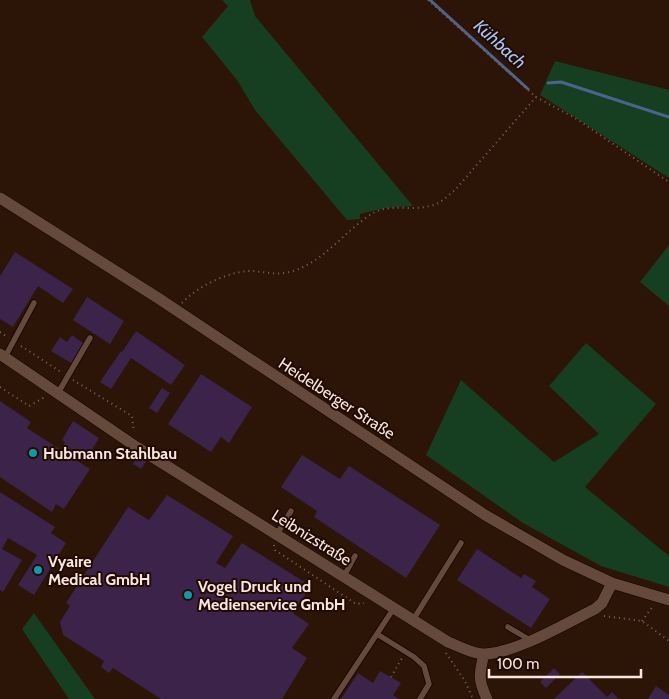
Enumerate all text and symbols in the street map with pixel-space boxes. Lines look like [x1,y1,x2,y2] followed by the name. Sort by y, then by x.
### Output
[469,15,531,73] water label: Kühbach
[275,354,398,443] street label: Heidelberger Straße
[43,444,177,463] place label: Hubmann Stahlbau
[27,447,39,459] marker: Hubmann Stahlbau
[268,505,355,569] street label: Leibnizstraße
[48,552,150,589] place label: Vyaire Medical GmbH
[32,564,44,576] marker: Vyaire Medical GmbH
[198,577,345,614] place label: Vogel Druck und Medienservice GmbH
[182,589,194,601] marker: Vogel Druck und Medienservice GmbH
[489,646,642,678] scale bar
[497,655,539,673] text: 100 m

